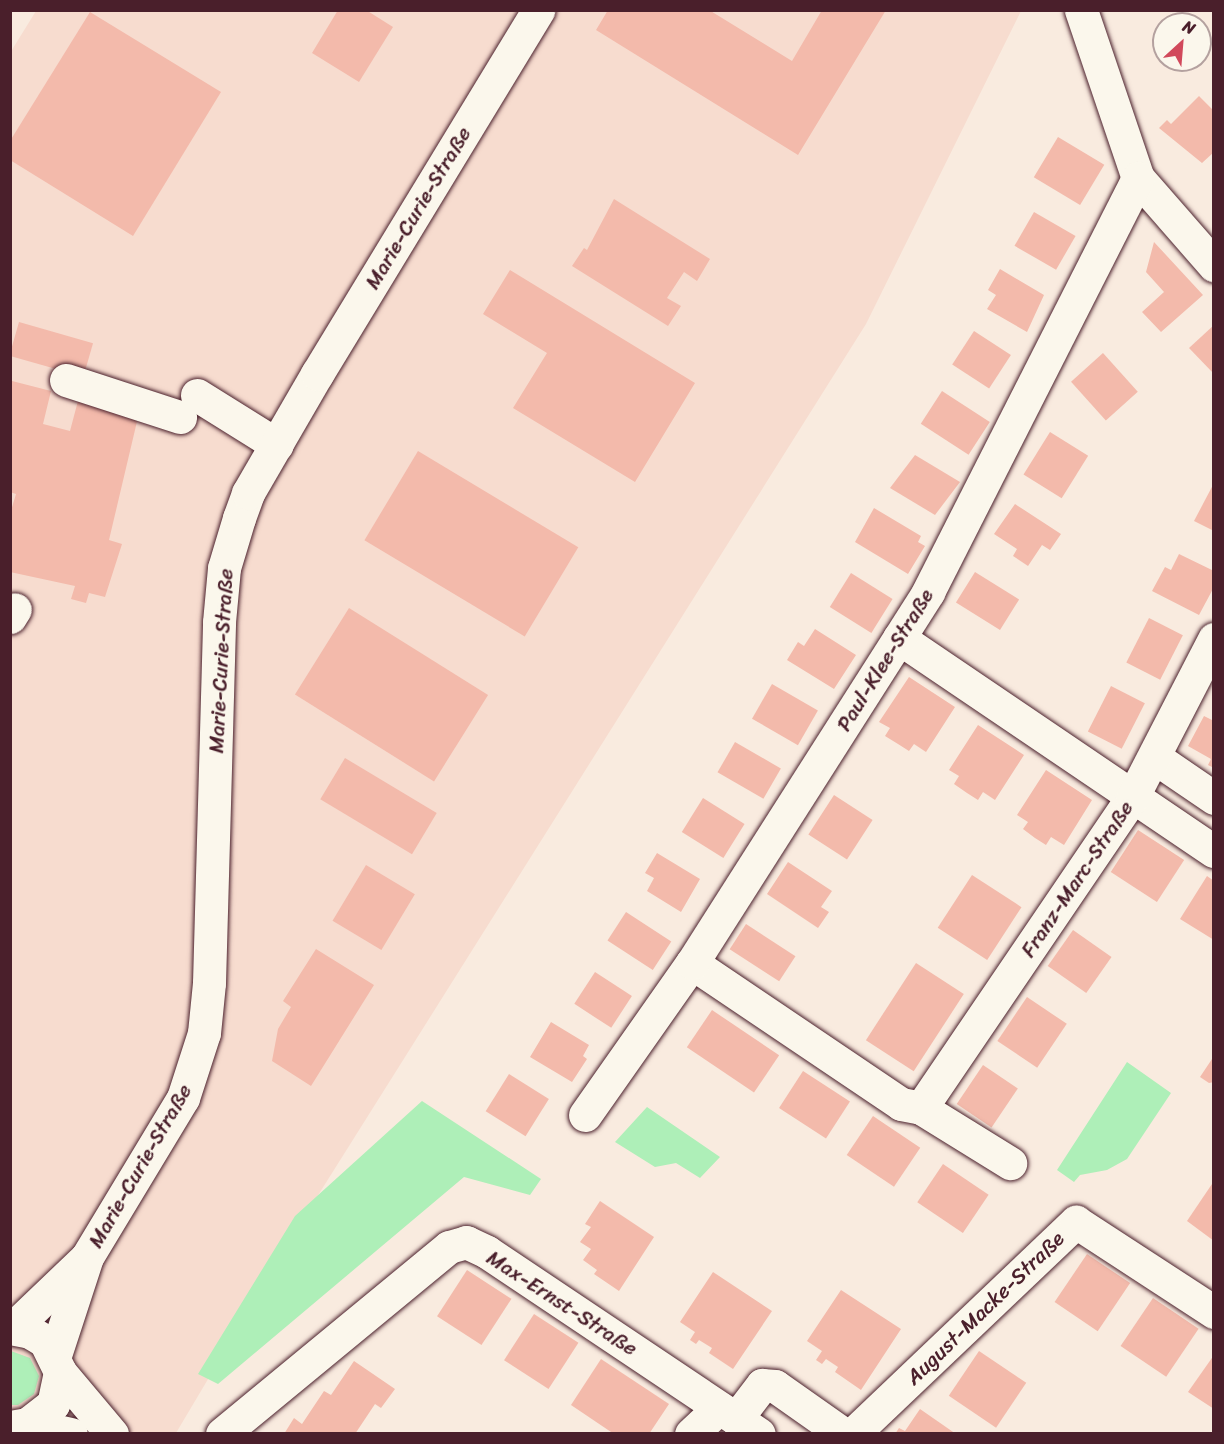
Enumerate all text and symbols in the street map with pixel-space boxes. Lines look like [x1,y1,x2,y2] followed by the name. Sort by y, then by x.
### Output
[1152,12,1212,72] north arrow
[1178,12,1201,43] text: N
[360,122,476,294] street label: Marie-Curie-Straße
[204,568,238,754] street label: Marie-Curie-Straße
[831,584,939,736] street label: Paul-Klee-Straße
[1015,796,1139,962] street label: Franz-Marc-Straße
[83,1080,197,1252] street label: Marie-Curie-Straße
[901,1226,1069,1390] street label: August-Macke-Straße
[482,1245,642,1361] street label: Max-Ernst-Straße

